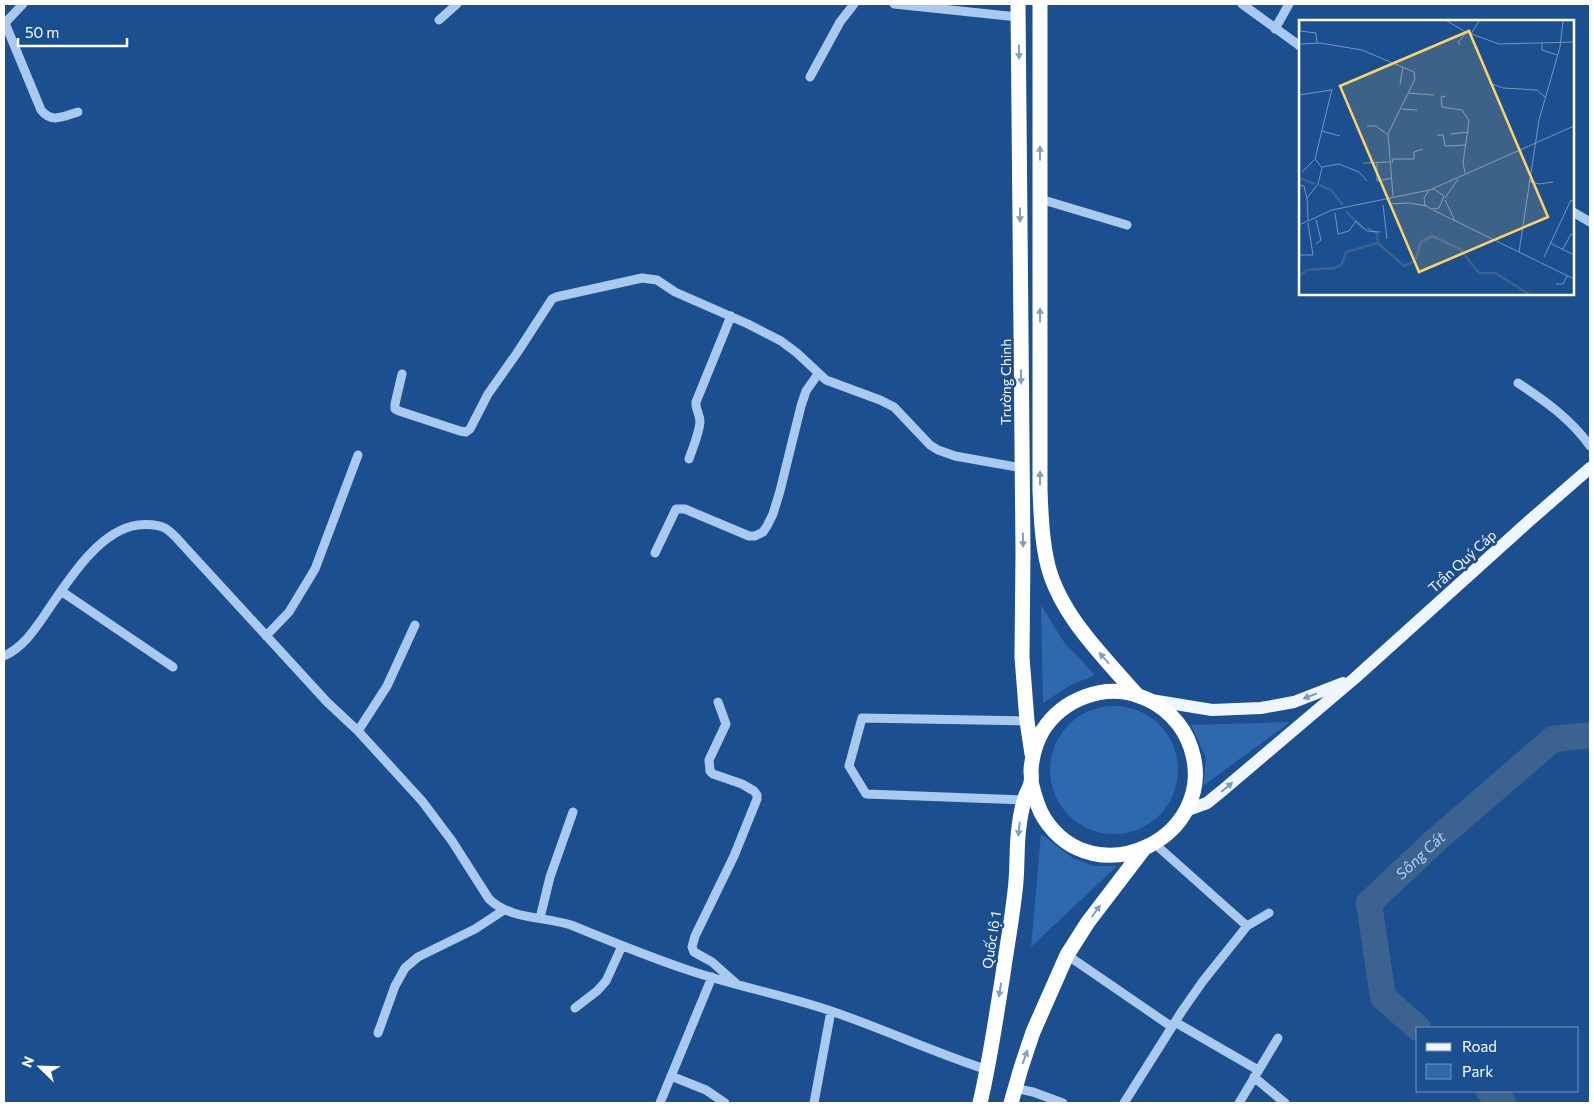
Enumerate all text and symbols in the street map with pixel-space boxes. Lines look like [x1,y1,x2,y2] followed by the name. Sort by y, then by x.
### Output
[18,15,126,47] scale bar
[1299,20,1574,295] inset map
[25,23,59,41] text: 50 m
[1015,45,1023,61] one-way arrow
[1036,145,1044,161] one-way arrow
[1016,207,1024,223] one-way arrow
[1036,307,1044,323] one-way arrow
[997,339,1014,425] street label: Trường Chinh
[1018,370,1026,386] one-way arrow
[1036,470,1044,486] one-way arrow
[1425,526,1499,596] street label: Trần Quý Cáp
[1019,532,1027,548] one-way arrow
[1099,652,1110,665] one-way arrow
[1302,693,1317,700] one-way arrow
[1220,781,1233,792] one-way arrow
[1015,821,1023,837] one-way arrow
[1392,827,1449,883] water label: Sông Cát
[1091,905,1101,918] one-way arrow
[978,910,1004,970] street label: Quốc lộ 1
[996,983,1004,999] one-way arrow
[1416,1027,1579,1092] legend
[1462,1037,1497,1055] text: Road
[15,1042,65,1092] north arrow
[1021,1049,1029,1064] one-way arrow
[18,1054,37,1070] text: N
[1462,1062,1493,1080] text: Park

